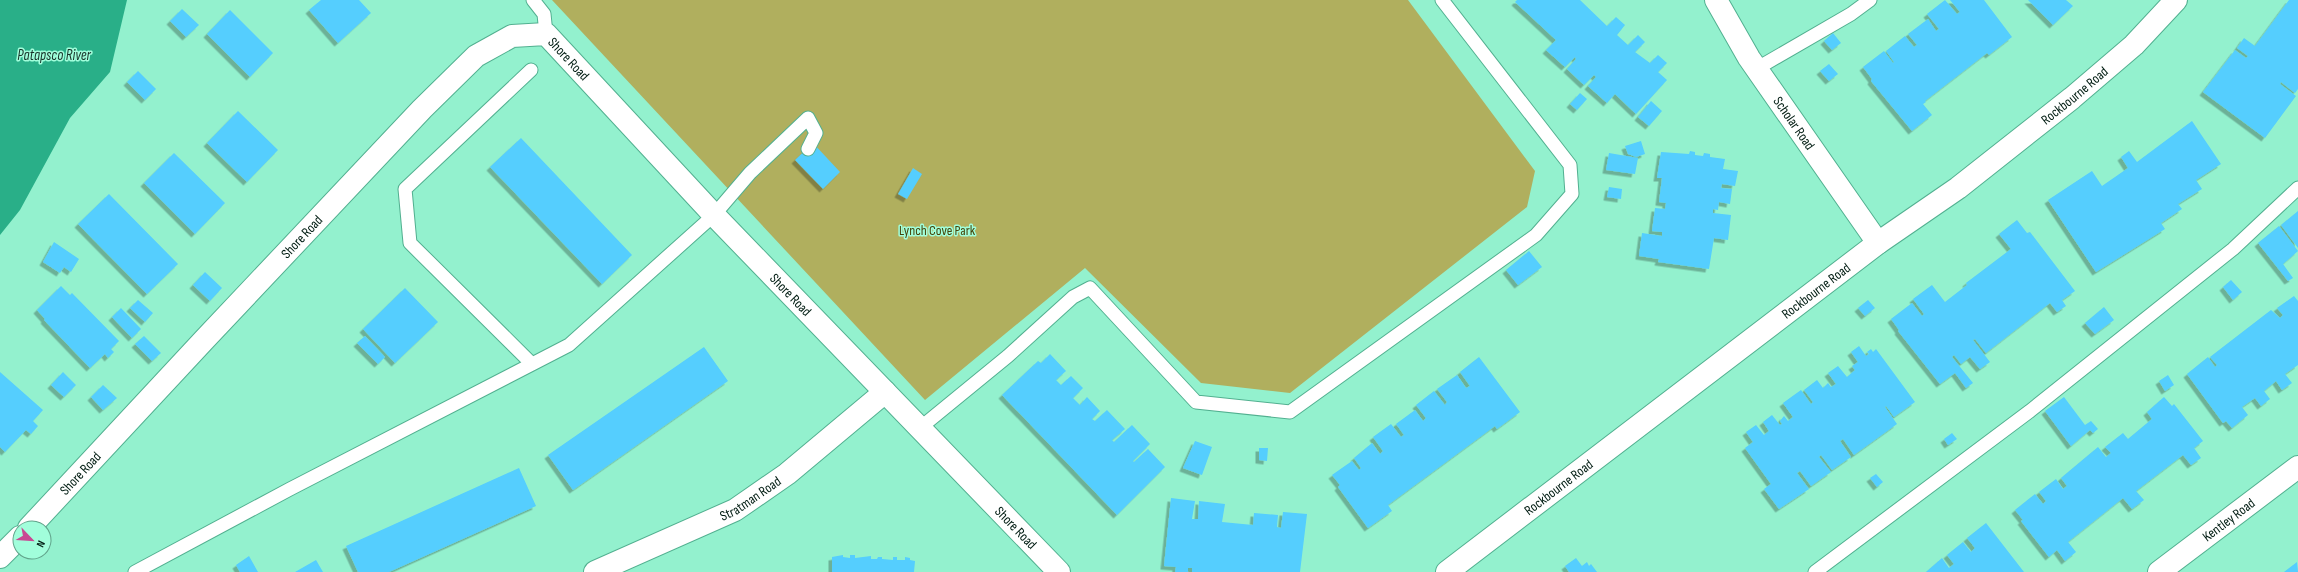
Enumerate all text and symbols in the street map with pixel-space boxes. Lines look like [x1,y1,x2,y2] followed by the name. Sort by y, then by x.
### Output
[545,34,593,84] street label: Shore Road
[17,46,92,65] water label: Patapsco River
[2037,63,2111,128] street label: Rockbourne Road
[1770,93,1819,153] street label: Scholar Road
[277,211,326,262] street label: Shore Road
[899,222,976,239] park label: Lynch Cove Park
[1778,259,1854,322] street label: Rockbourne Road
[766,270,815,320] street label: Shore Road
[56,448,104,498] street label: Shore Road
[1521,455,1596,519] street label: Rockbourne Road
[717,472,784,524] street label: Stratman Road
[2199,494,2258,545] street label: Kentley Road
[992,503,1041,553] street label: Shore Road
[12,520,52,560] north arrow
[33,539,48,550] text: N

